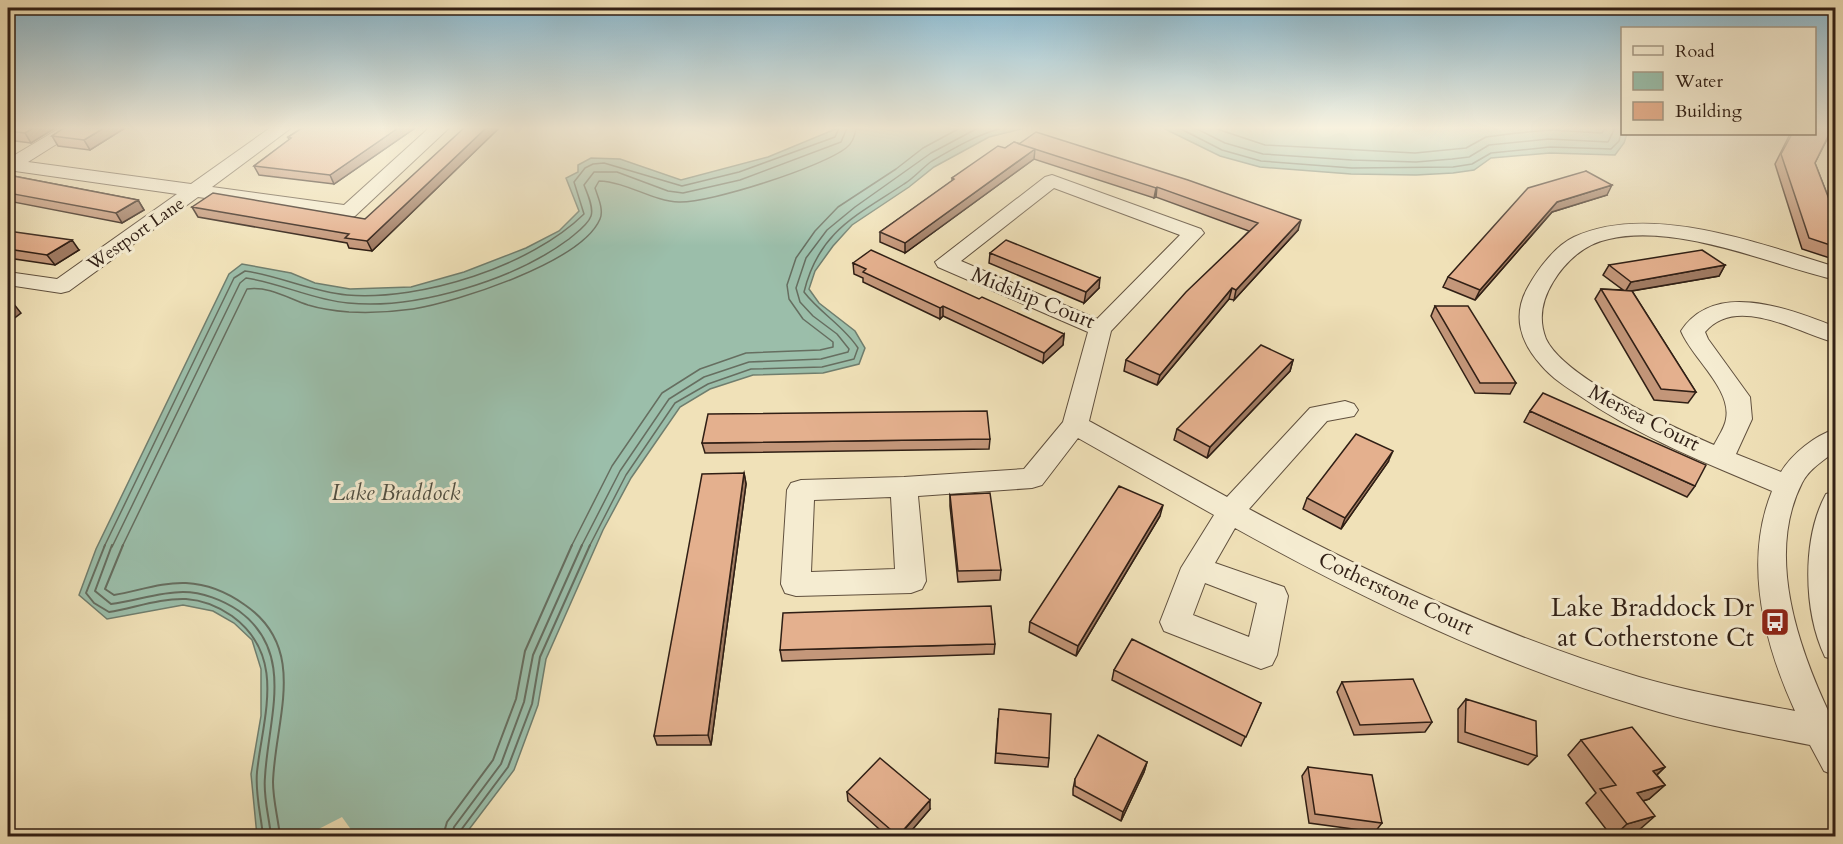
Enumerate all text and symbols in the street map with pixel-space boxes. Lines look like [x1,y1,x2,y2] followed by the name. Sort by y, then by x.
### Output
[1621,27,1816,135] legend
[1675,39,1715,64] text: Road
[1674,69,1724,94] text: Water
[1675,99,1743,124] text: Building
[82,191,190,277] street label: Westport Lane
[967,260,1100,336] street label: Midship Court
[1583,378,1705,459] street label: Mersea Court
[332,478,461,508] water label: Lake Braddock
[1314,545,1479,643] street label: Cotherstone Court
[1551,590,1755,655] place label: Lake Braddock Dr at Cotherstone Ct
[1759,606,1791,638] bus stop icon: Lake Braddock Dr at Cotherstone Ct

